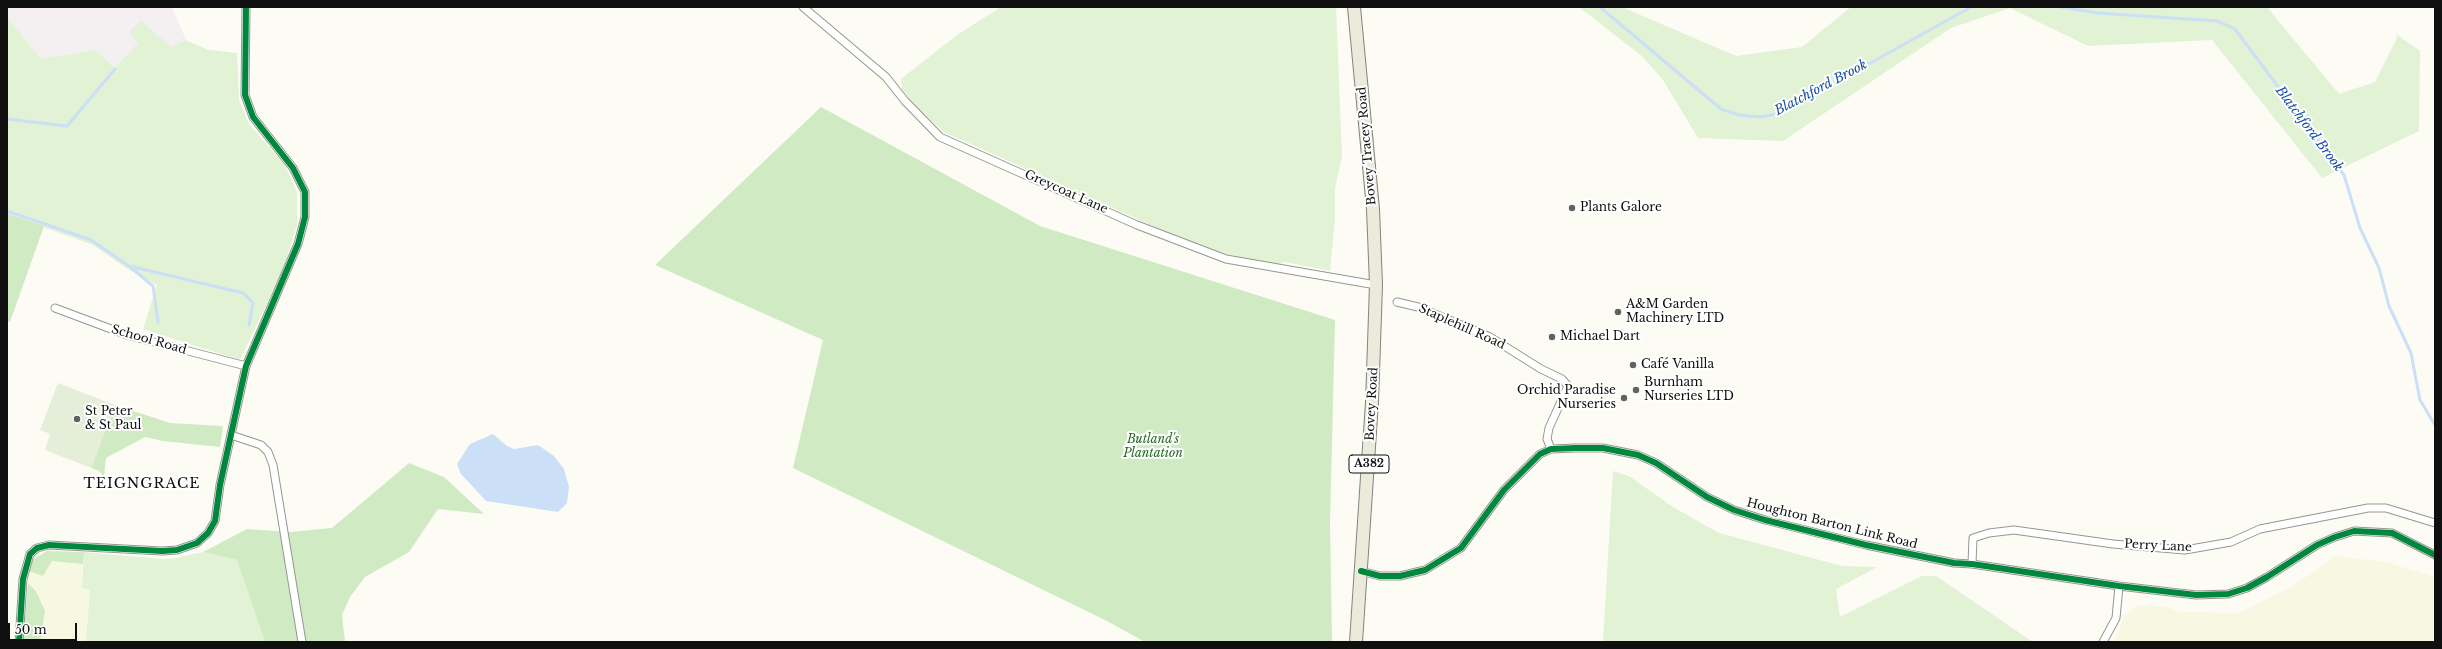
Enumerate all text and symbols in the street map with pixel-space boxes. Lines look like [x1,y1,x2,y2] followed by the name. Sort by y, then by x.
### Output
[1772,57,1870,119] water label: Blatchford Brook
[2272,83,2346,175] water label: Blatchford Brook
[1355,86,1379,206] street label: Bovey Tracey Road
[1022,167,1110,217] street label: Greycoat Lane
[1580,201,1662,215] place label: Plants Galore
[1567,203,1577,213] marker: Plants Galore
[1626,298,1724,326] place label: A&M Garden Machinery LTD
[1416,301,1508,353] street label: Staplehill Road
[1613,307,1623,317] marker: A&M Garden Machinery LTD
[110,322,188,358] street label: School Road
[1560,330,1640,344] place label: Michael Dart
[1547,332,1557,342] marker: Michael Dart
[1641,358,1714,372] place label: Café Vanilla
[1628,360,1638,370] marker: Café Vanilla
[1363,367,1381,441] street label: Bovey Road
[1644,376,1734,404] place label: Burnham Nurseries LTD
[1517,384,1616,412] place label: Orchid Paradise Nurseries
[1631,385,1641,395] marker: Burnham Nurseries LTD
[1619,393,1629,403] marker: Orchid Paradise Nurseries
[85,405,141,433] place label: St Peter & St Paul
[72,414,82,424] marker: St Peter & St Paul
[1123,433,1183,461] park label: Butland's Plantation
[1349,455,1389,473] road number: A382
[84,476,200,492] district label: TEIGNGRACE
[1745,496,1919,552] street label: Houghton Barton Link Road
[2124,537,2192,555] street label: Perry Lane
[10,615,79,641] scale bar
[15,622,47,637] text: 50 m

